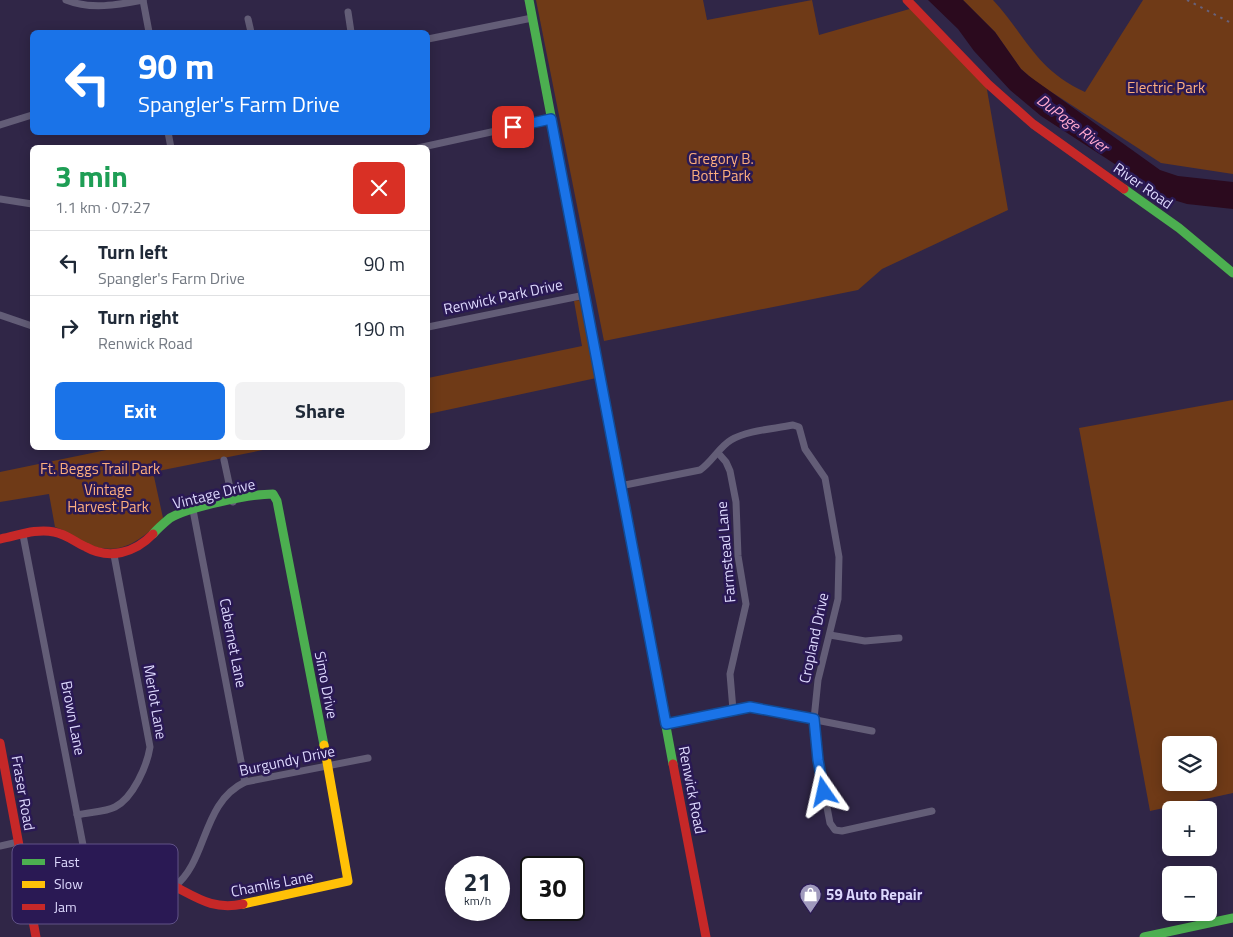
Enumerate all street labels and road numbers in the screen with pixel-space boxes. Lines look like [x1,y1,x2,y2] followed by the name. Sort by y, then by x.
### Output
[1109,157,1178,215] street label: River Road
[441,273,565,320] street label: Renwick Park Drive
[170,472,258,515] street label: Vintage Drive
[710,500,741,604] street label: Farmstead Lane
[793,590,834,685] street label: Cropland Drive
[214,596,253,690] street label: Cabernet Lane
[309,649,344,720] street label: Simo Drive
[138,663,173,741] street label: Merlot Lane
[55,679,92,757] street label: Brown Lane
[237,739,337,782] street label: Burgundy Drive
[673,744,712,836] street label: Renwick Road
[6,754,41,832] street label: Fraser Road
[229,864,315,903] street label: Chamlis Lane

